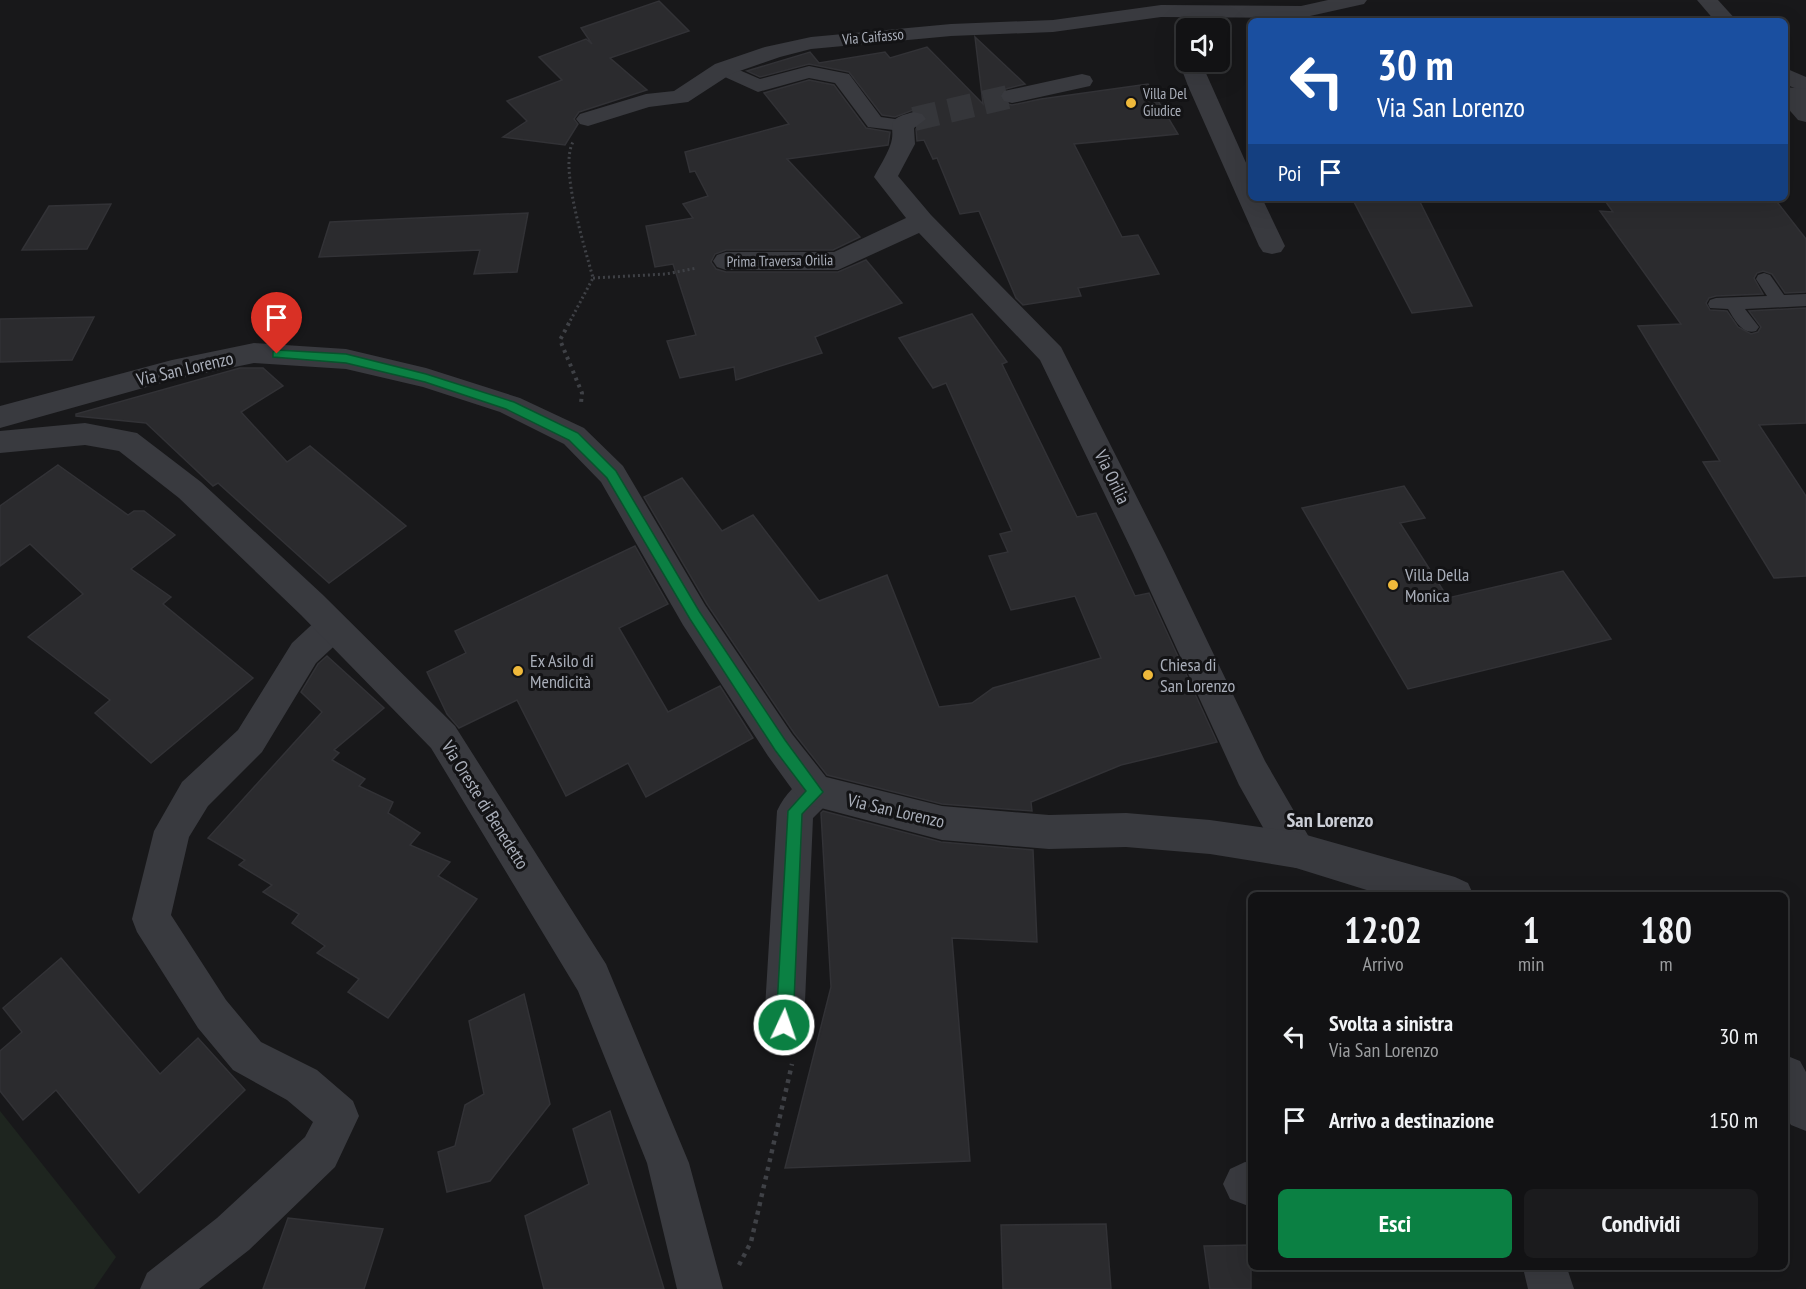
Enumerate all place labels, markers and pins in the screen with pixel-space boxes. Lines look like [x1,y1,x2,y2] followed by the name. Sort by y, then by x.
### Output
[1142,84,1187,120] place label: Villa Del Giudice
[1124,96,1138,110] marker: Villa Del Giudice
[251,292,302,354] pin
[1404,563,1469,607] place label: Villa Della Monica
[1386,578,1400,592] marker: Villa Della Monica
[530,649,594,693] place label: Ex Asilo di Mendicità
[1160,653,1236,697] place label: Chiesa di San Lorenzo
[511,664,525,678] marker: Ex Asilo di Mendicità
[1141,668,1155,682] marker: Chiesa di San Lorenzo

